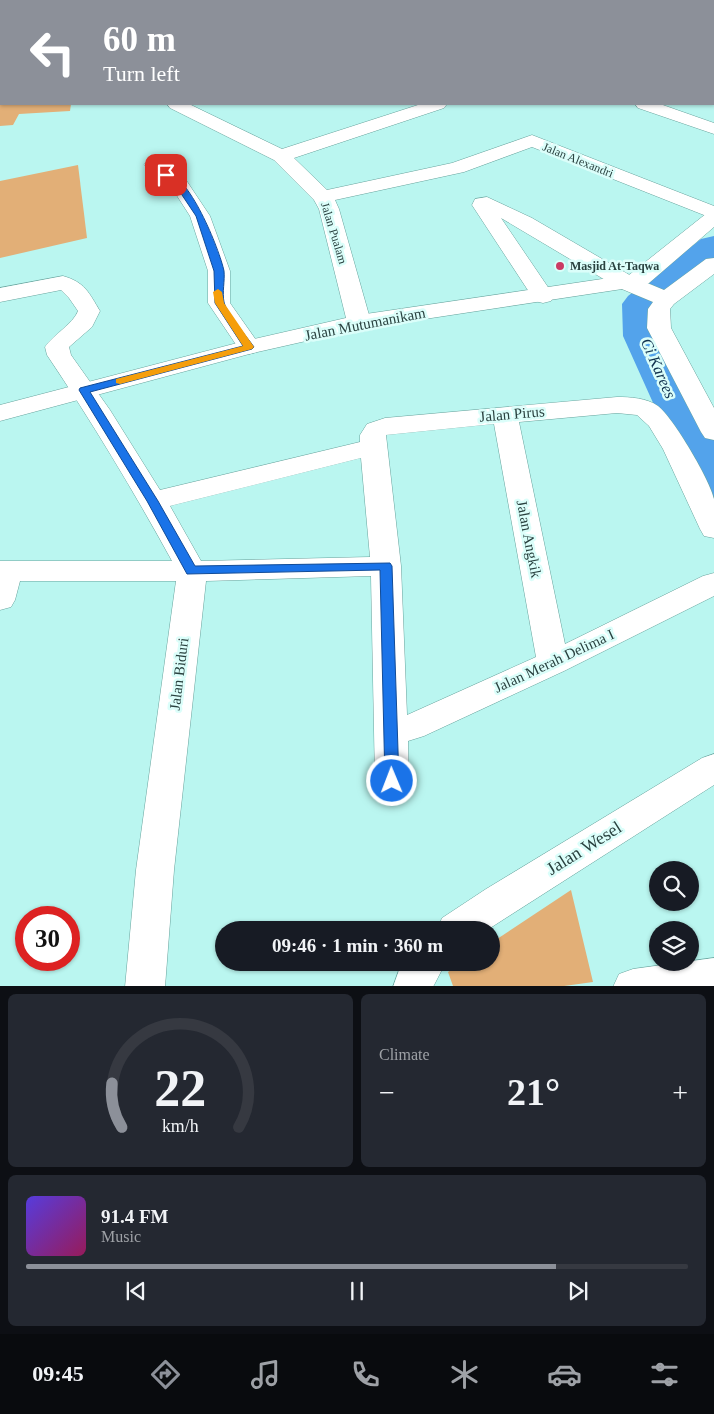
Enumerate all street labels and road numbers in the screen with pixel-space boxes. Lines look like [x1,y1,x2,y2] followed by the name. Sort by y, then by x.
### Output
[541,139,616,181] street label: Jalan Alexandri
[318,201,350,266] street label: Jalan Pualam
[303,304,427,344] street label: Jalan Mutumanikam
[479,403,545,425] street label: Jalan Pirus
[514,499,544,580] street label: Jalan Angkik
[492,626,616,696] street label: Jalan Merah Delima I
[167,637,191,711] street label: Jalan Biduri
[543,817,625,879] street label: Jalan Wesel

